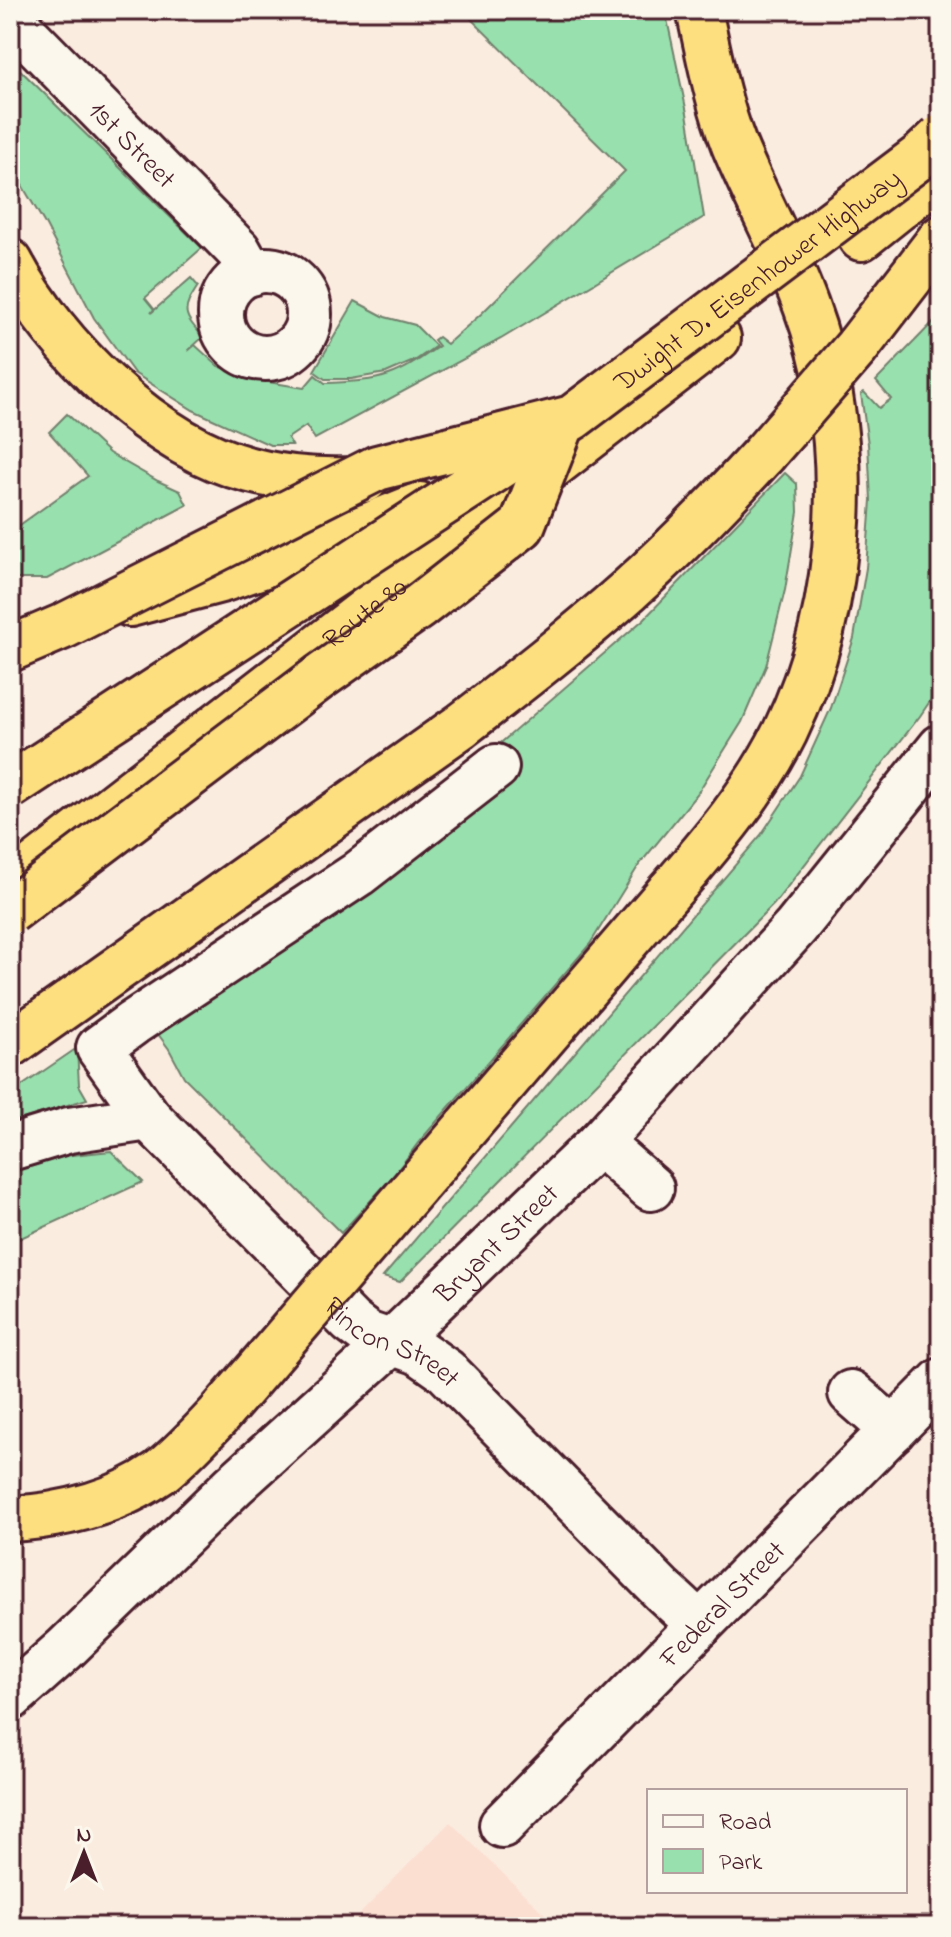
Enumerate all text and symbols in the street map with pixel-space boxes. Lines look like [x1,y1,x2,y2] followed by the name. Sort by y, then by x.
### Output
[78,92,184,200] street label: 1st Street
[606,160,912,404] street label: Dwight D. Eisenhower Highway
[315,569,417,661] street label: Route 80
[426,1175,570,1316] street label: Bryant Street
[313,1289,468,1398] street label: Rincon Street
[651,1532,796,1679] street label: Federal Street
[647,1789,907,1893] legend
[719,1806,772,1841] text: Road
[44,1813,124,1893] north arrow
[77,1820,91,1852] text: N
[719,1846,763,1881] text: Park

